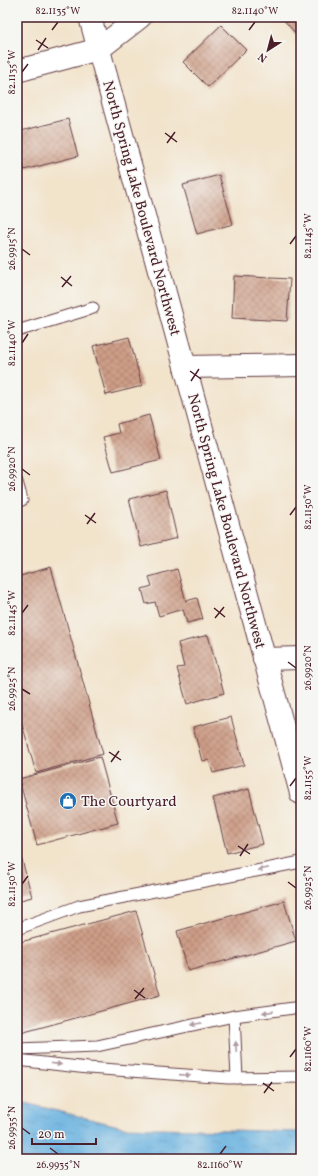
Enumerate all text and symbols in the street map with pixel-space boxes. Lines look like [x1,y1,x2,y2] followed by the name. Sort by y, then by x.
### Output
[36,4,80,18] text: 82.1135°W
[232,4,278,18] text: 82.1140°W
[248,30,288,70] north arrow
[255,48,271,65] text: N
[5,50,19,94] text: 82.1135°W
[96,78,185,338] street label: North Spring Lake Boulevard Northwest
[301,213,315,259] text: 82.1145°W
[5,227,19,271] text: 26.9915°N
[5,320,19,366] text: 82.1140°W
[181,391,270,651] street label: North Spring Lake Boulevard Northwest
[5,446,19,492] text: 26.9920°N
[301,484,315,530] text: 82.1150°W
[5,590,19,636] text: 82.1145°W
[301,645,315,691] text: 26.9920°N
[5,666,19,711] text: 26.9925°N
[301,756,315,800] text: 82.1155°W
[58,791,78,811] shop icon: The Courtyard
[81,792,177,813] place label: The Courtyard
[5,861,19,907] text: 82.1150°W
[301,865,315,910] text: 26.9925°N
[257,867,269,873] one-way arrow
[261,1009,274,1015] one-way arrow
[190,1022,202,1028] one-way arrow
[301,1026,315,1072] text: 82.1160°W
[232,1041,239,1053] one-way arrow
[50,1061,62,1068] one-way arrow
[179,1072,191,1079] one-way arrow
[5,1105,19,1150] text: 26.9935°N
[32,1120,96,1146] scale bar
[38,1127,65,1143] text: 20 m
[36,1158,81,1172] text: 26.9935°N
[197,1158,243,1172] text: 82.1160°W

